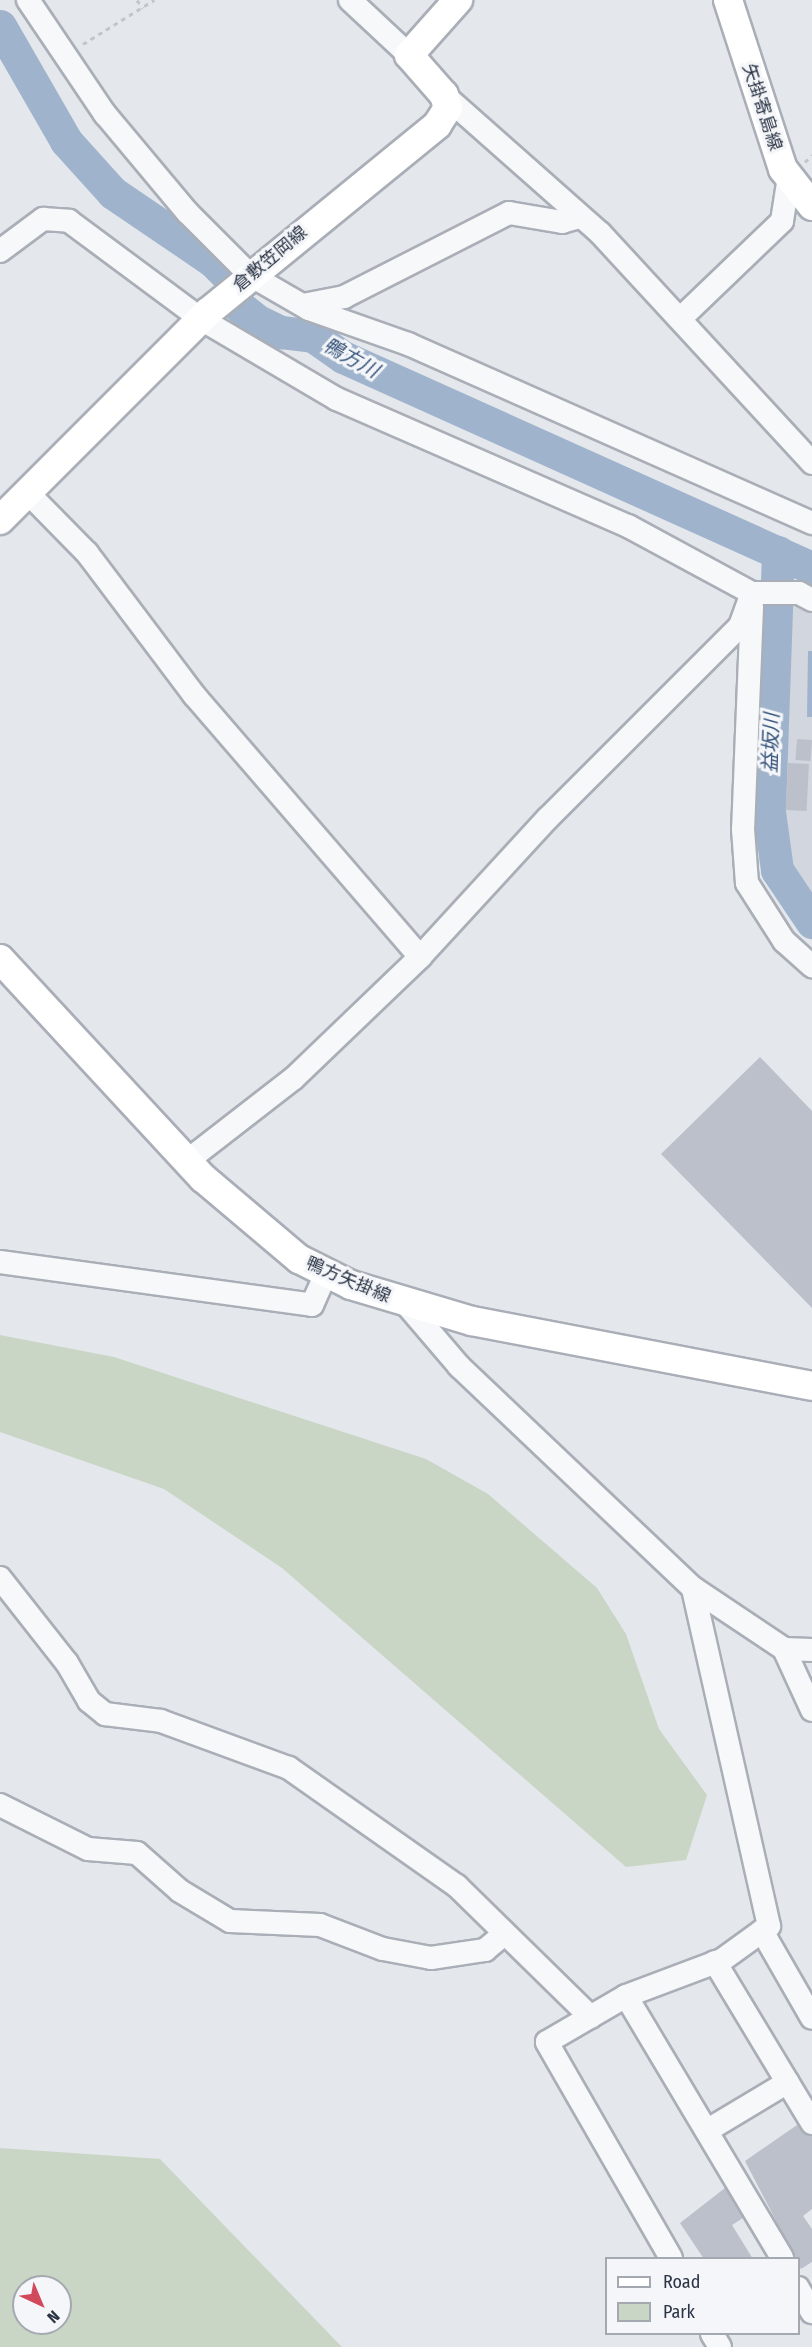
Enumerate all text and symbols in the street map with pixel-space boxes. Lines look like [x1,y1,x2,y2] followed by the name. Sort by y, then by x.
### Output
[738,61,786,153] street label: 矢掛寄島線
[229,222,311,296] street label: 倉敷笠岡線
[319,333,383,383] water label: 鴨方川
[758,713,784,773] water label: 益坂川
[302,1252,394,1308] street label: 鴨方矢掛線
[605,2257,800,2335] legend
[663,2271,700,2293] text: Road
[12,2275,72,2335] north arrow
[663,2301,695,2323] text: Park
[43,2307,64,2327] text: N

